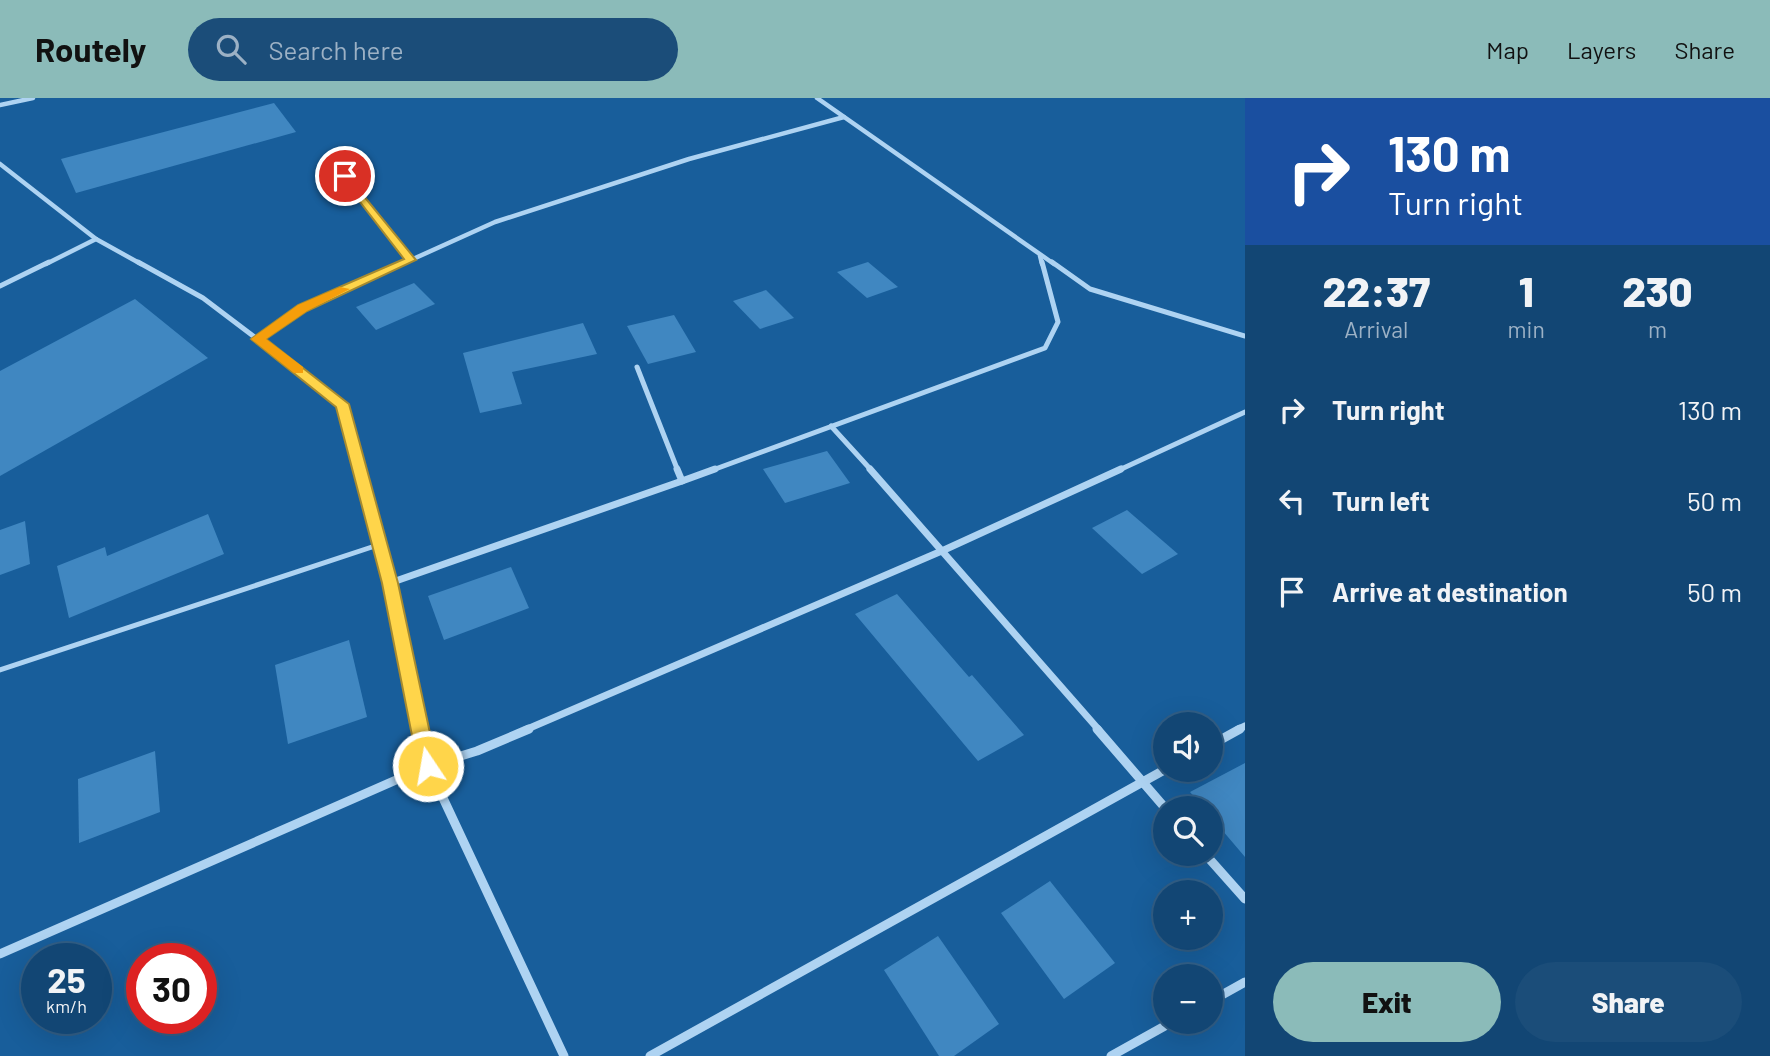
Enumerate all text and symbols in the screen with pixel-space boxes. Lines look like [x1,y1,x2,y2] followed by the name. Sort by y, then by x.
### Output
[188,18,678,81] search box
[35,29,146,69] text: Routely
[212,30,250,68] icon: search
[268,34,404,65] text: Search here
[1486,35,1529,64] text: Map
[1567,35,1636,64] text: Layers
[1674,35,1735,64] text: Share
[1388,123,1510,182] text: 130 m
[1273,126,1364,217] icon: right
[315,146,375,206] pin
[326,157,364,195] icon: arrive
[1388,183,1523,221] text: Turn right
[1323,265,1430,315] text: 22:37
[1519,265,1534,315] text: 1
[1622,265,1693,315] text: 230
[1344,315,1408,343] text: Arrival
[1508,315,1545,343] text: min
[1648,315,1667,343] text: m
[1273,391,1311,429] icon: right
[1332,394,1445,425] text: Turn right
[1678,394,1742,425] text: 130 m
[1273,482,1311,520] icon: left
[1332,485,1430,516] text: Turn left
[1687,485,1742,516] text: 50 m
[1273,573,1311,611] icon: arrive
[1332,576,1568,607] text: Arrive at destination
[1687,576,1742,607] text: 50 m
[1153,712,1223,1034] map controls
[1153,712,1223,782] button: sound
[391,729,465,803] position arrow
[1153,796,1223,866] button: search
[1153,880,1223,950] button: +
[126,943,217,1034] speed limit sign: 30
[47,958,86,1000] text: 25
[1273,962,1501,1042] button: Exit
[1515,962,1742,1042] button: Share
[1153,964,1223,1034] button: −
[46,995,87,1017] text: km/h

